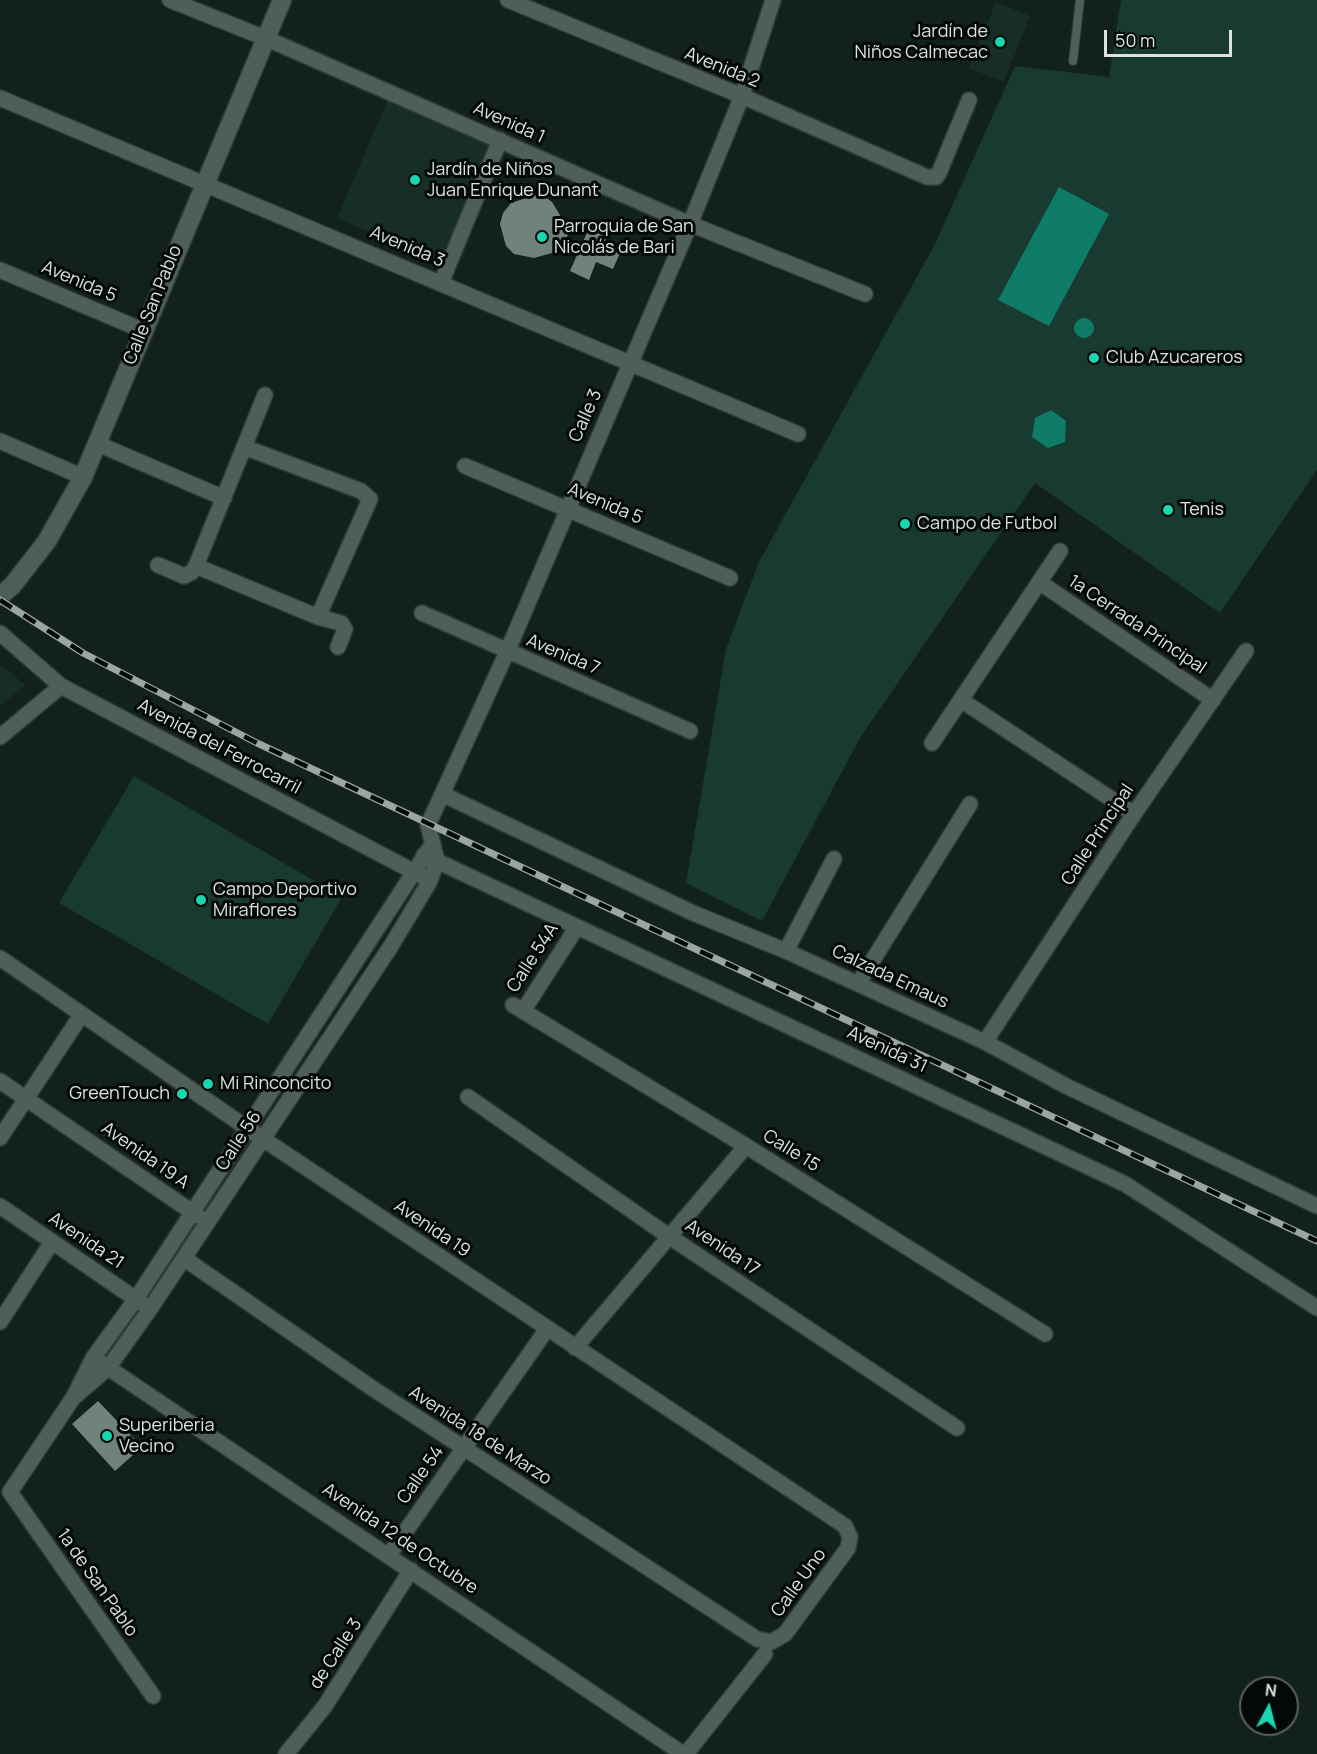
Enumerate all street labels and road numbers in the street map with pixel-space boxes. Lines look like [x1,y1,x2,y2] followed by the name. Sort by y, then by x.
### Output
[681,43,763,93] street label: Avenida 2
[470,98,548,148] street label: Avenida 1
[366,222,448,272] street label: Avenida 3
[119,242,187,368] street label: Calle San Pablo
[38,257,120,307] street label: Avenida 5
[565,386,607,446] street label: Calle 3
[564,479,646,529] street label: Avenida 5
[1064,571,1210,679] street label: 1a Cerrada Principal
[523,630,603,680] street label: Avenida 7
[134,695,304,799] street label: Avenida del Ferrocarril
[1057,780,1139,890] street label: Calle Principal
[503,919,563,997] street label: Calle 54A
[828,941,952,1013] street label: Calzada Emaus
[844,1022,930,1078] street label: Avenida 31
[212,1107,266,1175] street label: Calle 56
[97,1118,193,1194] street label: Avenida 19 A
[759,1125,823,1177] street label: Calle 15
[390,1196,474,1262] street label: Avenida 19
[44,1208,128,1274] street label: Avenida 21
[681,1215,763,1281] street label: Avenida 17
[405,1382,555,1490] street label: Avenida 18 de Marzo
[393,1442,449,1508] street label: Calle 54
[318,1479,482,1599] street label: Avenida 12 de Octubre
[52,1525,142,1641] street label: 1a de San Pablo
[767,1545,831,1621] street label: Calle Uno
[305,1615,367,1693] street label: de Calle 3

